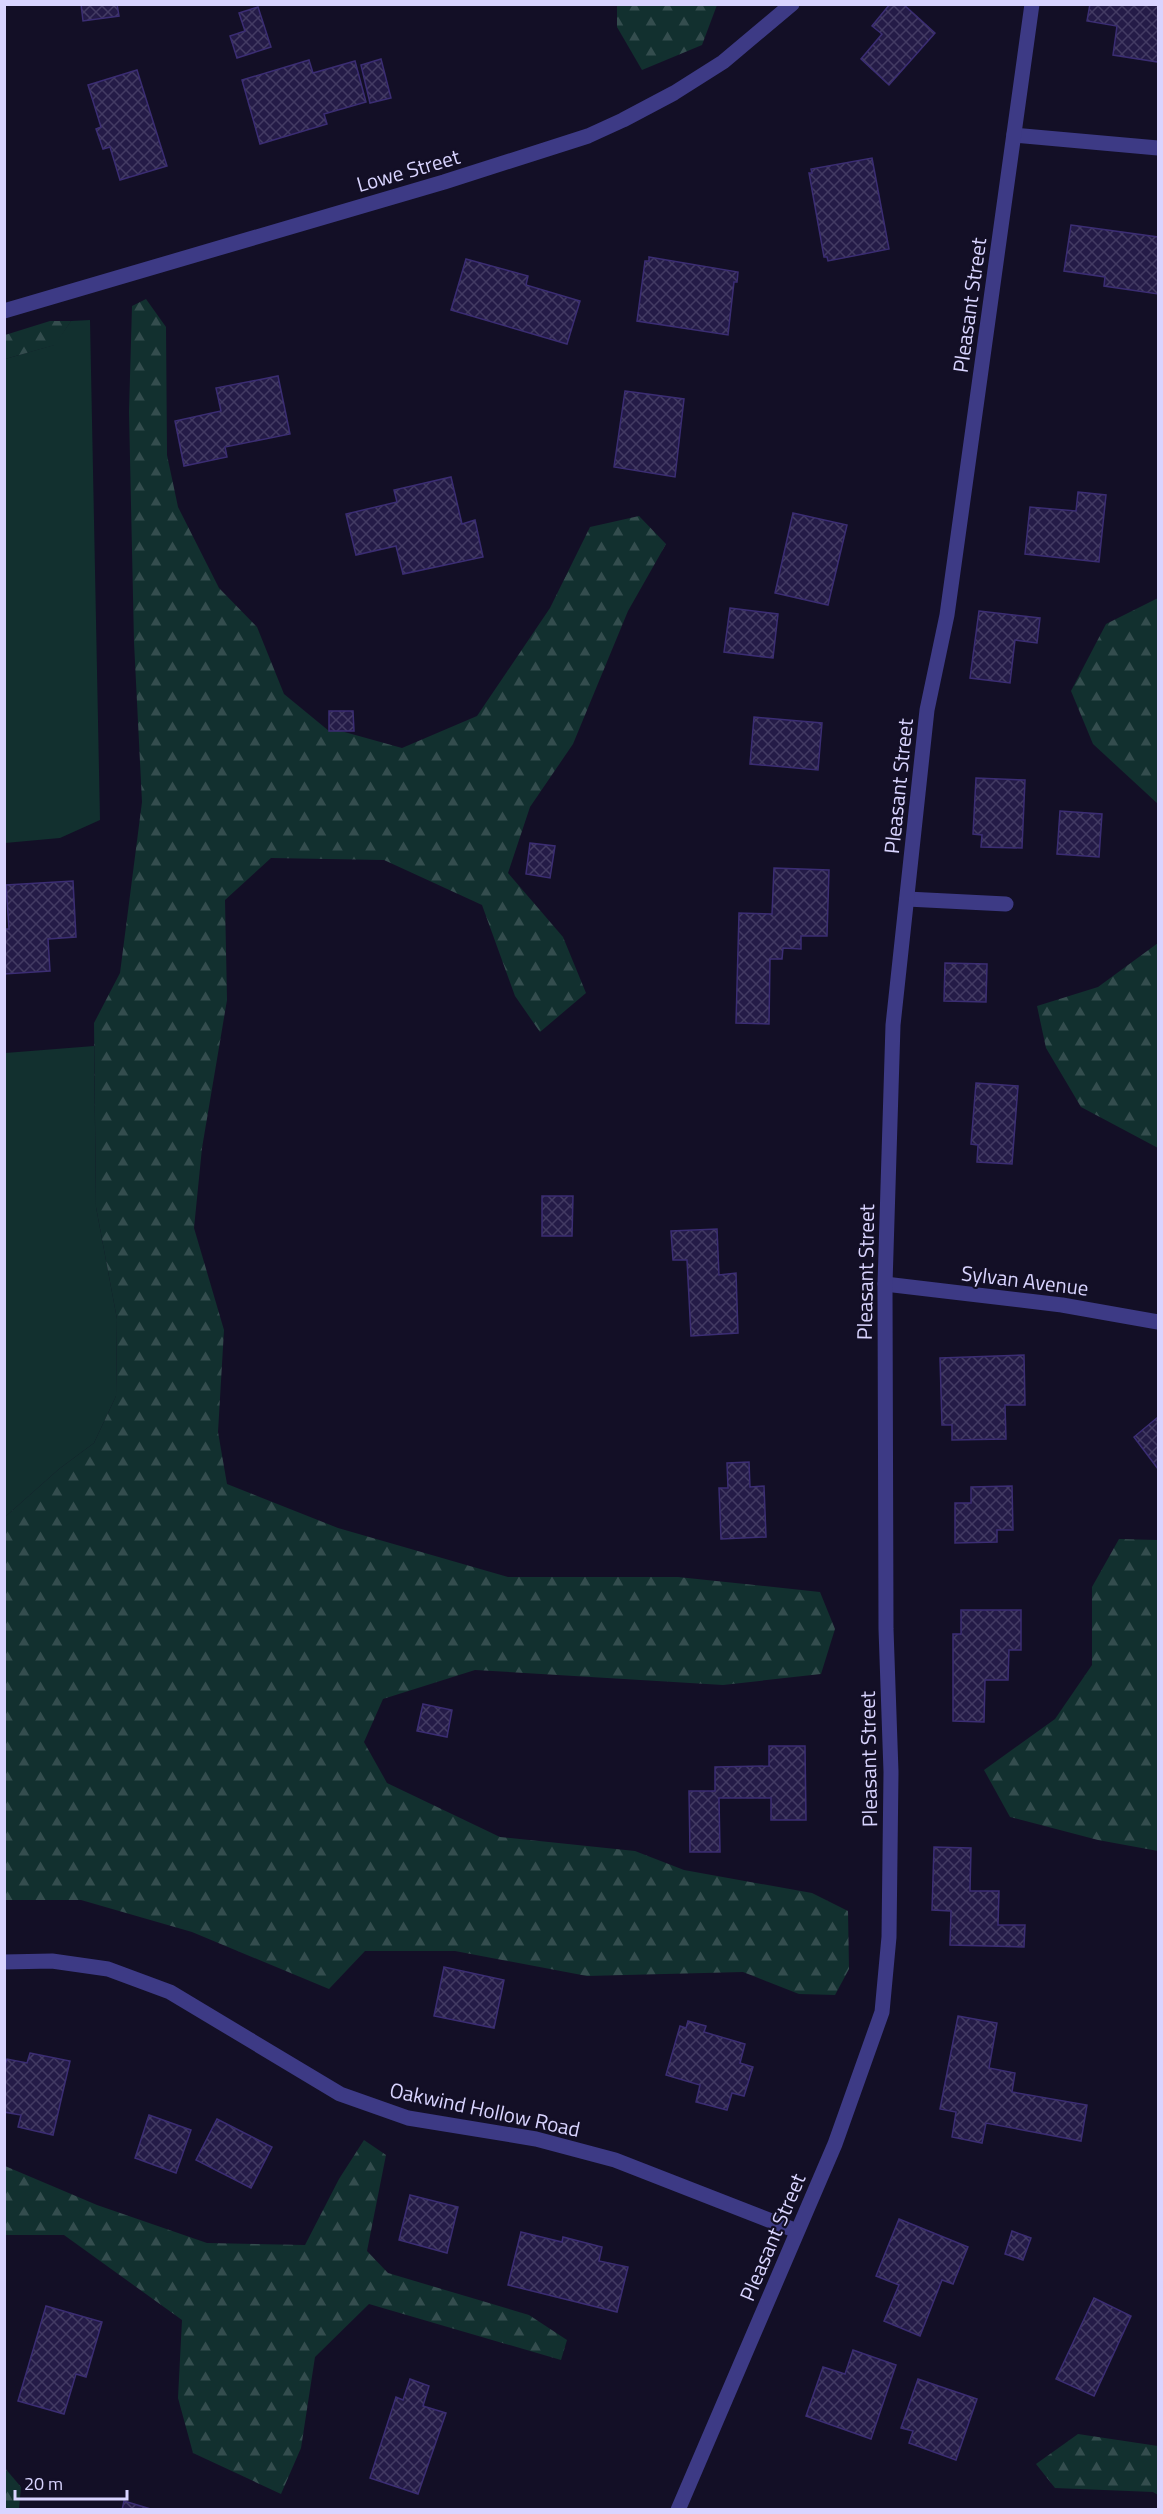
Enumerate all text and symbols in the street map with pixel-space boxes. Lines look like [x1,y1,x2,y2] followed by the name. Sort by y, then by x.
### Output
[353,140,464,200] street label: Lowe Street
[944,235,994,375] street label: Pleasant Street
[875,716,921,855] street label: Pleasant Street
[848,1203,882,1340] street label: Pleasant Street
[959,1256,1091,1304] street label: Sylvan Avenue
[851,1690,885,1827] street label: Pleasant Street
[387,2073,583,2145] street label: Oakwind Hollow Road
[731,2168,814,2306] street label: Pleasant Street
[15,2463,128,2501] scale bar
[24,2470,63,2497] text: 20 m

